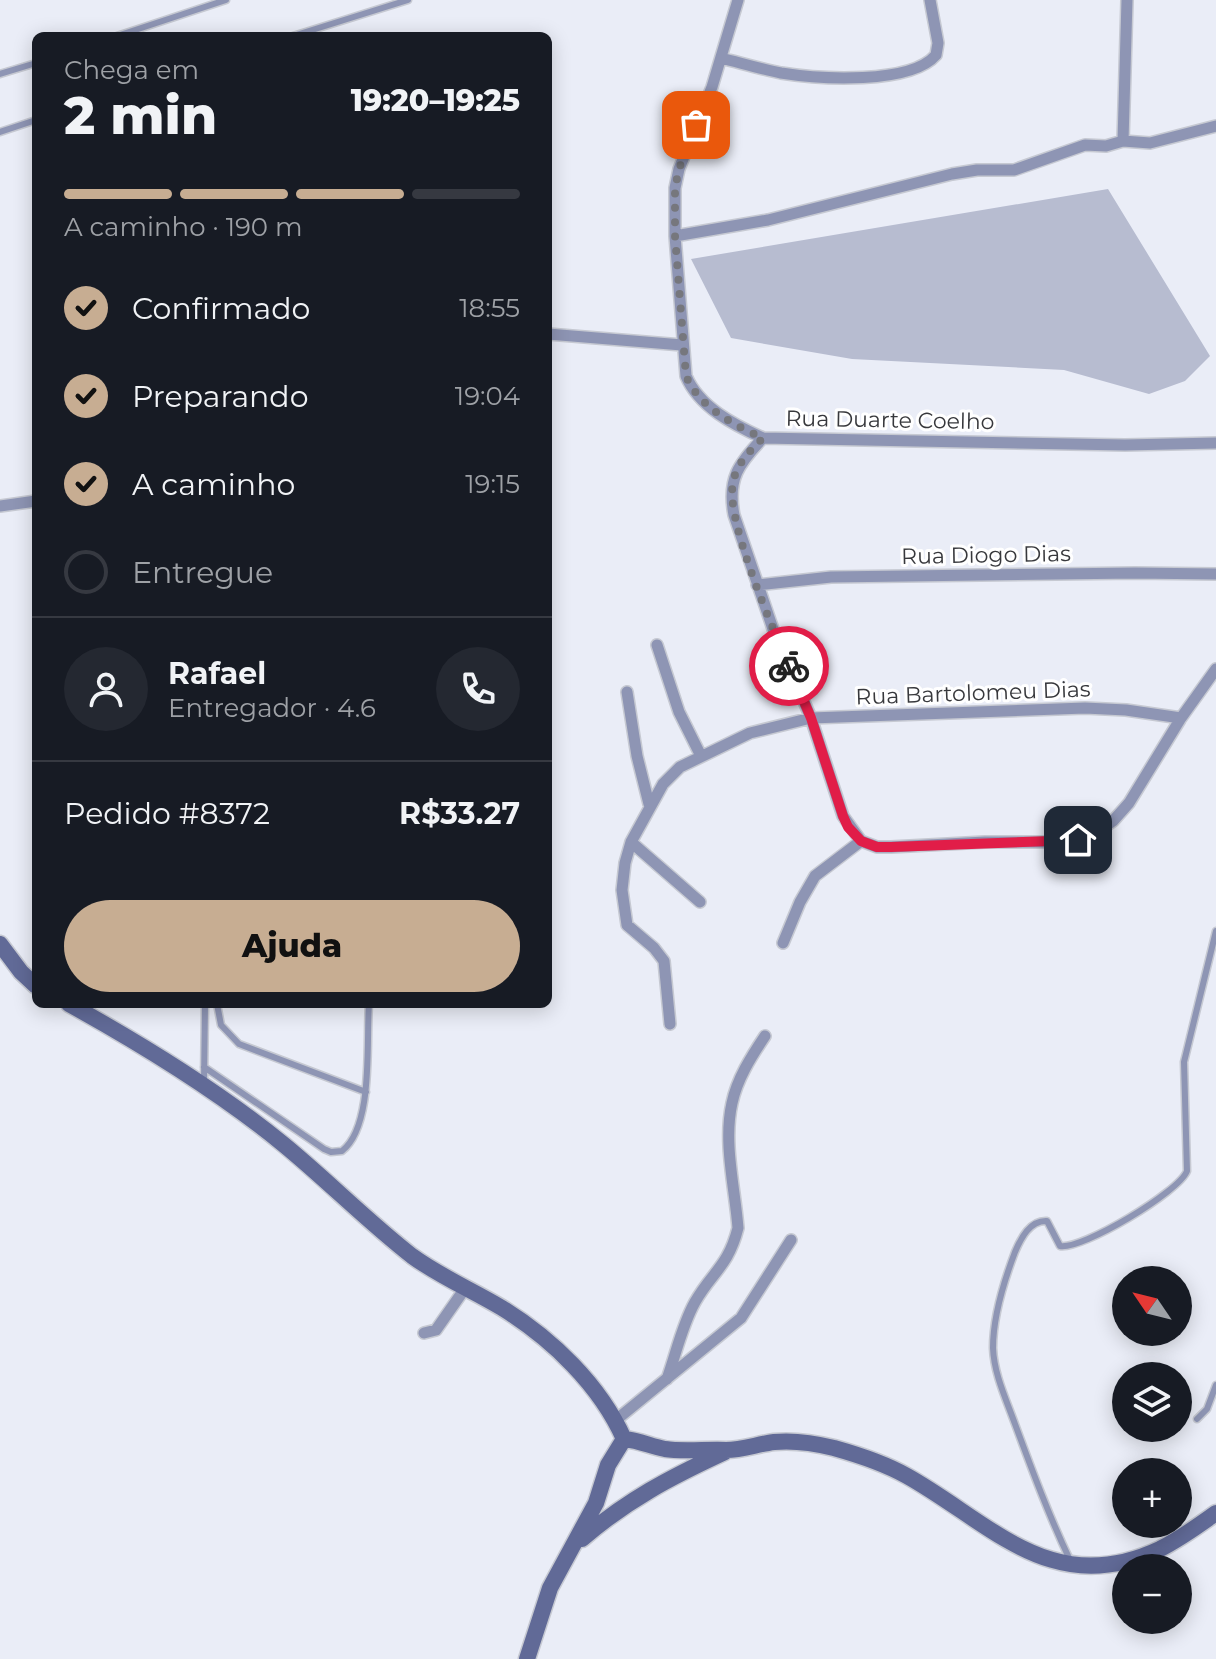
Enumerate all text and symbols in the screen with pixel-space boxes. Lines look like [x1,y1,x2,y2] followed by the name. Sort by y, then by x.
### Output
[64,54,199,86] text: Chega em
[351,82,520,119] text: 19:20–19:25
[64,84,217,147] text: 2 min
[662,91,730,159] pin
[674,103,718,147] icon: bag
[64,211,302,243] text: A caminho · 190 m
[64,286,108,330] icon: check
[132,290,310,327] text: Confirmado
[459,292,520,324] text: 18:55
[64,374,108,418] icon: check
[132,378,309,415] text: Preparando
[455,380,520,412] text: 19:04
[785,405,995,435] street label: Rua Duarte Coelho
[64,462,108,506] icon: check
[132,466,295,503] text: A caminho
[465,468,520,500] text: 19:15
[901,540,1071,570] street label: Rua Diogo Dias
[132,554,273,591] text: Entregue
[749,626,829,706] courier
[767,644,811,688] icon: bike
[64,647,148,731] button: person
[436,647,520,731] button: phone
[168,655,266,692] text: Rafael
[855,675,1091,711] street label: Rua Bartolomeu Dias
[168,692,376,724] text: Entregador · 4.6
[64,795,270,832] text: Pedido #8372
[399,795,520,832] text: R$33.27
[1044,806,1112,874] pin
[1056,818,1100,862] icon: home
[64,900,520,992] button: Ajuda
[1112,1266,1192,1346] north arrow
[1112,1266,1192,1634] map controls
[1112,1362,1192,1442] button: layers
[1112,1458,1192,1538] button: +
[1112,1554,1192,1634] button: −

